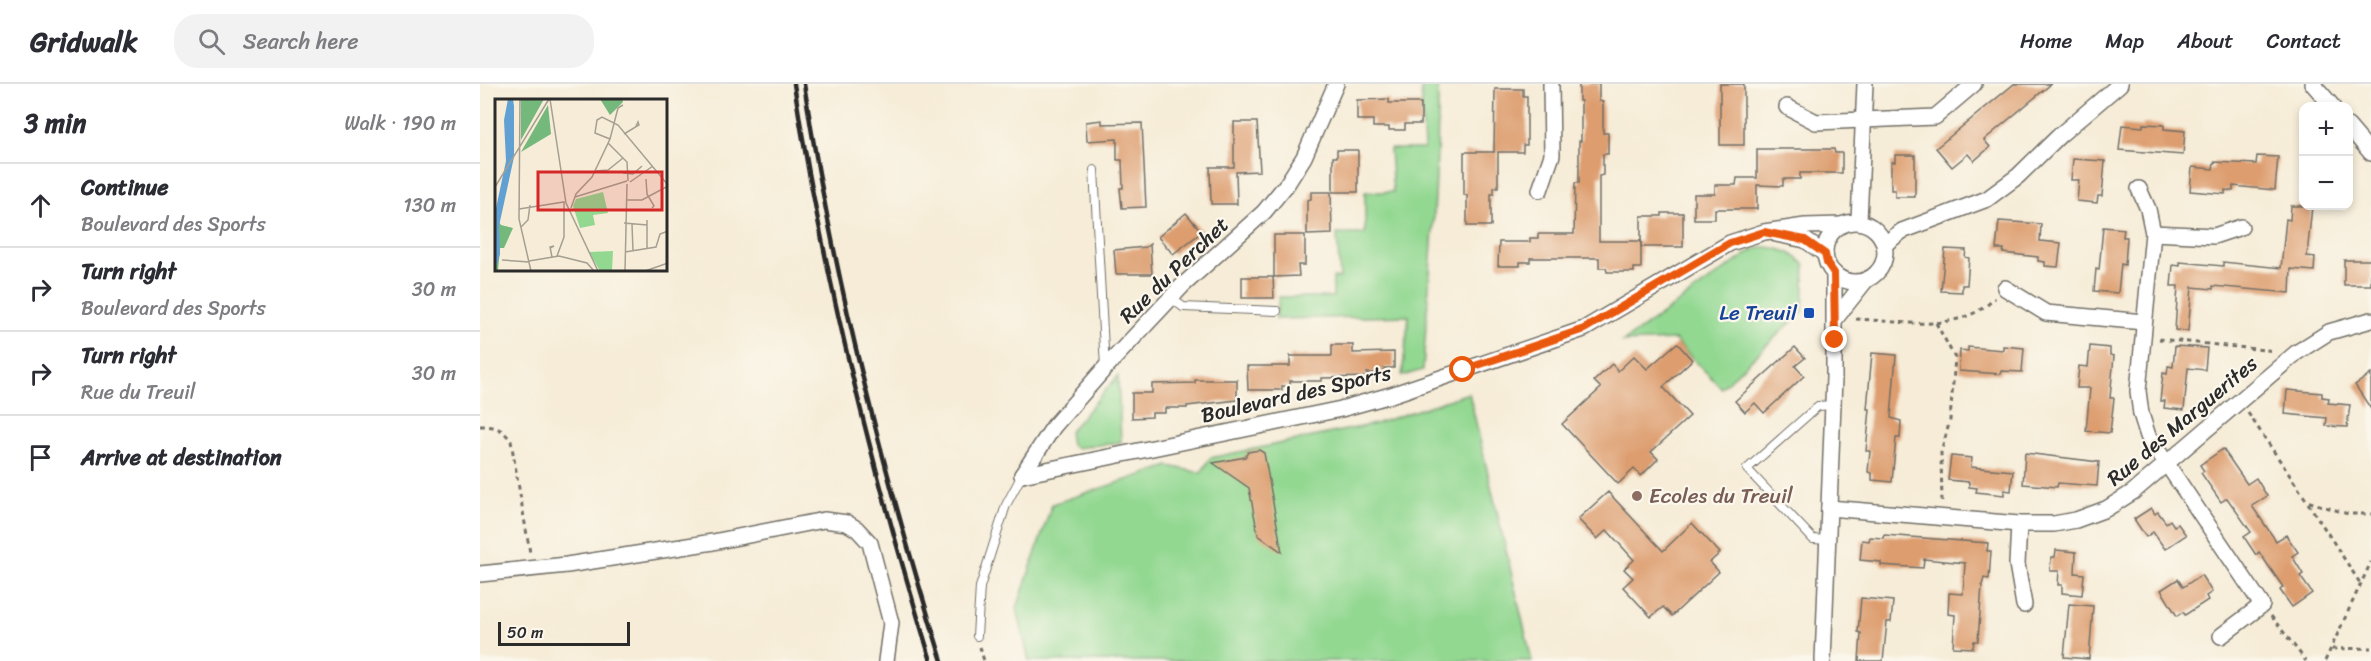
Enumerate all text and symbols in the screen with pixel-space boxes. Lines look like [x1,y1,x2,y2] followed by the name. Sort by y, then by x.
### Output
[174,14,594,68] search box
[30,17,138,66] text: Gridwalk
[243,22,359,61] text: Search here
[2020,22,2072,60] text: Home
[2105,22,2144,60] text: Map
[2177,22,2234,60] text: About
[2267,22,2341,60] text: Contact
[195,25,228,58] icon: search
[495,99,668,272] inset map
[24,100,86,146] text: 3 min
[2299,102,2353,210] map controls
[2299,102,2353,156] button: +
[344,106,456,141] text: Walk · 190 m
[2299,156,2353,210] button: −
[81,168,169,207] text: Continue
[403,188,456,223] text: 130 m
[24,189,57,222] icon: ahead
[81,207,266,242] text: Boulevard des Sports
[1110,207,1238,333] street label: Rue du Perchet
[81,252,176,291] text: Turn right
[412,272,456,307] text: 30 m
[24,273,57,306] icon: right
[81,291,266,326] text: Boulevard des Sports
[1719,294,1798,332] place label: Le Treuil
[1802,306,1816,320] marker: Le Treuil
[1821,326,1847,352] route end
[81,336,176,375] text: Turn right
[2098,346,2267,496] street label: Rue des Marguerites
[1197,354,1395,434] street label: Boulevard des Sports
[412,356,456,391] text: 30 m
[1449,356,1475,382] route start
[24,357,57,390] icon: right
[81,375,196,410] text: Rue du Treuil
[81,438,282,477] text: Arrive at destination
[24,441,57,474] icon: arrive
[1649,477,1794,515] place label: Ecoles du Treuil
[1630,489,1644,503] marker: Ecoles du Treuil
[507,618,543,647] text: 50 m
[498,619,630,646] scale bar

